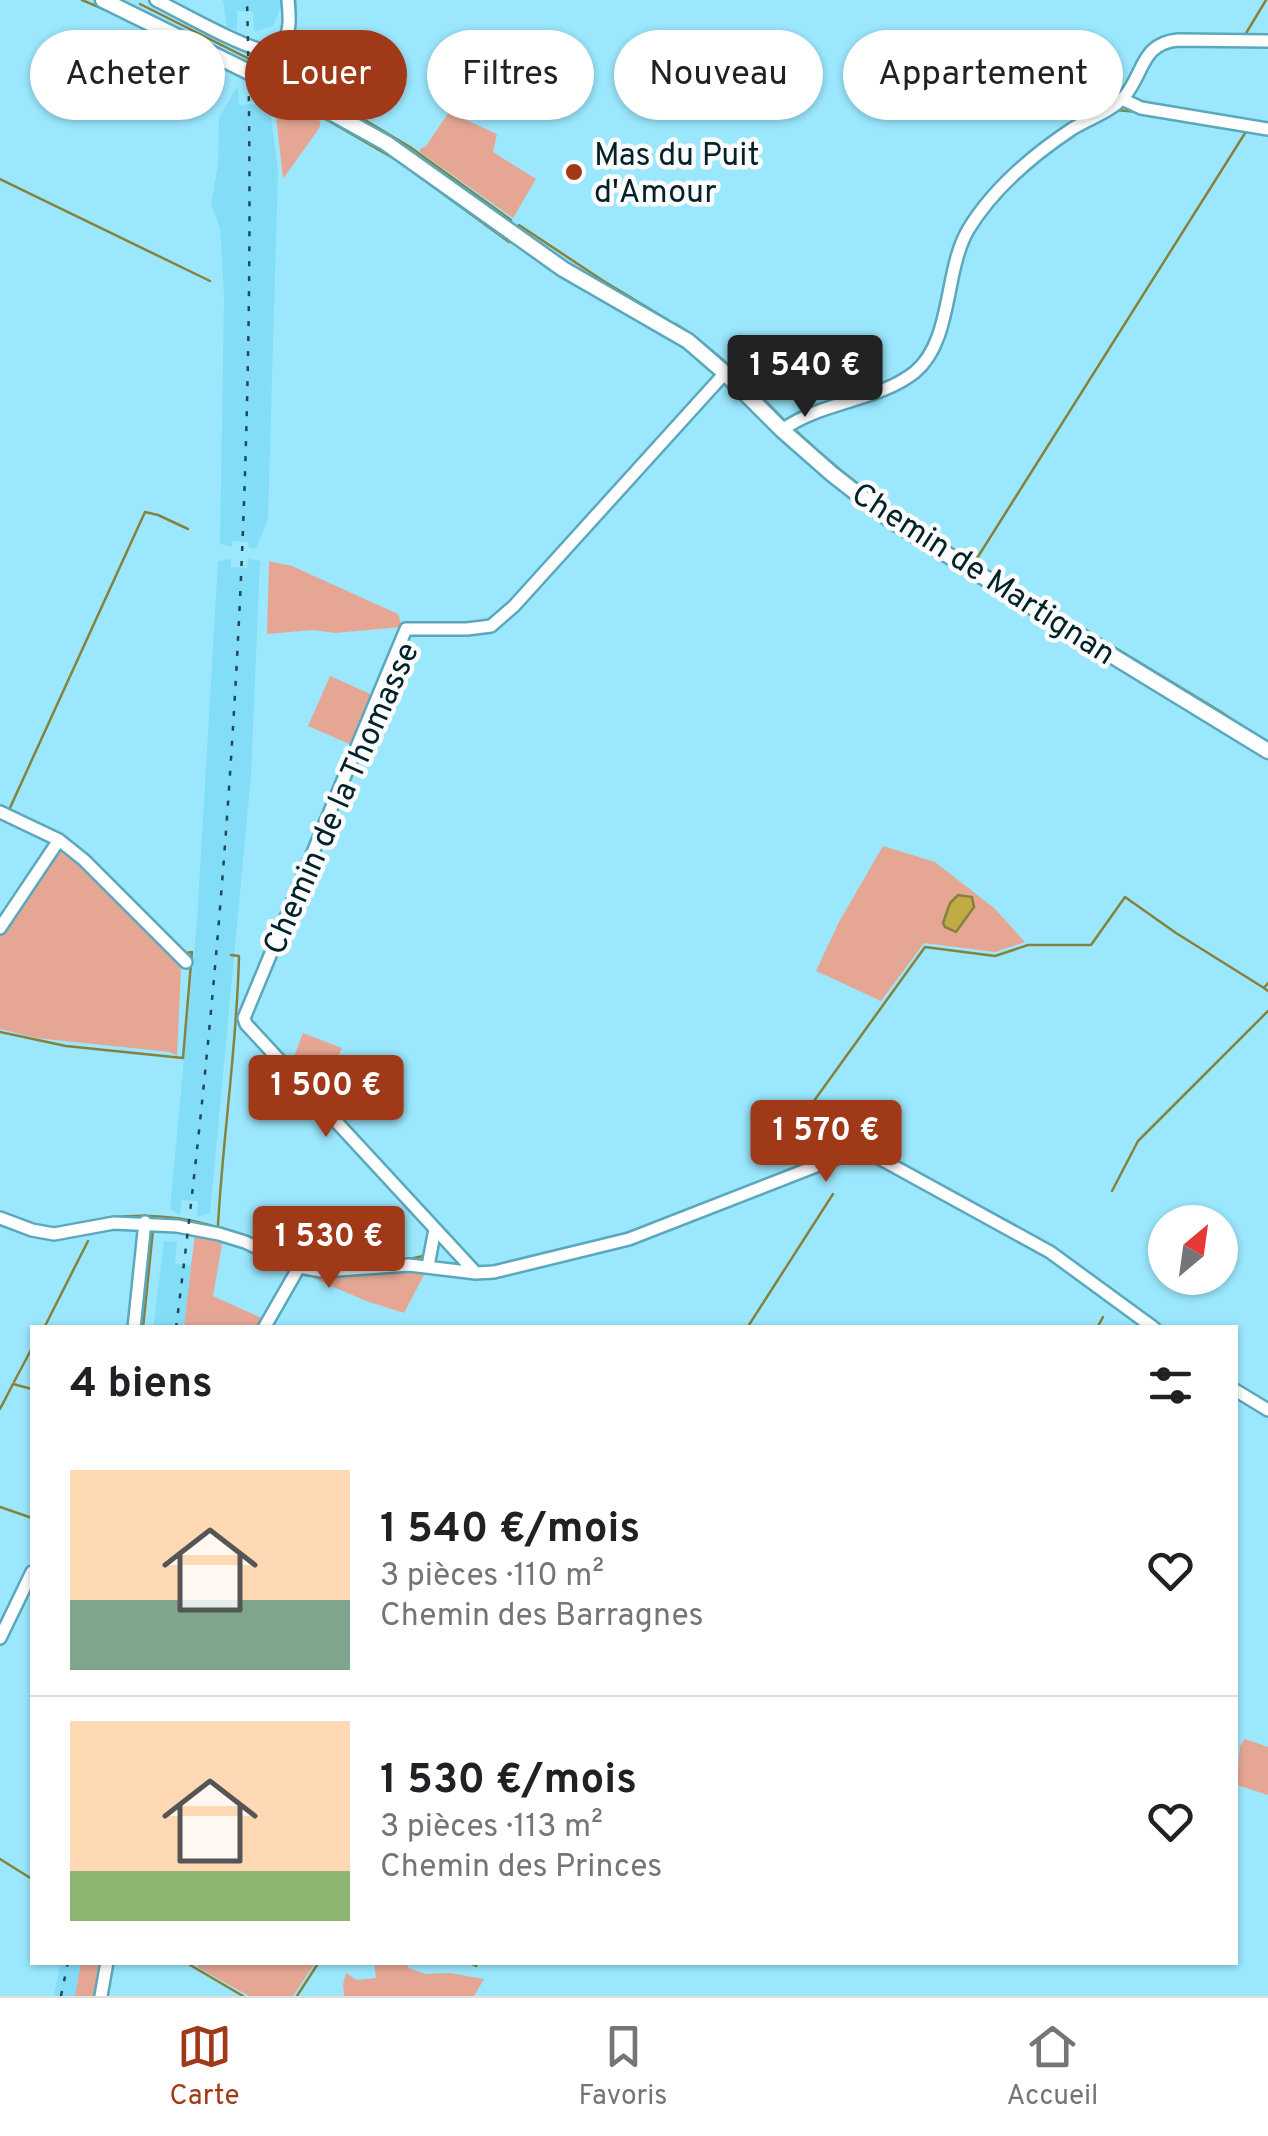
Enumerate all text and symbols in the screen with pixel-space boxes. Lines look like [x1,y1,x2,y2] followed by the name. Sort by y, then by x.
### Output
[30,30,225,120] chip: Acheter
[245,30,407,120] chip: Louer
[427,30,594,120] chip: Filtres
[614,30,823,120] chip: Nouveau
[843,30,1123,120] chip: Appartement
[594,137,760,214] place label: Mas du Puit d'Amour
[563,161,585,183] marker: Mas du Puit d'Amour
[713,335,897,420] pin: 1 540 €
[750,347,860,387] text: 1 540 €
[843,475,1122,676] street label: Chemin de Martignan
[256,637,430,962] street label: Chemin de la Thomasse
[234,1055,418,1140] pin: 1 500 €
[271,1067,381,1107] text: 1 500 €
[734,1100,918,1185] pin: 1 570 €
[773,1112,879,1152] text: 1 570 €
[1148,1205,1238,1295] north arrow
[1148,1205,1238,1295] map controls
[237,1206,421,1291] pin: 1 530 €
[275,1218,383,1258] text: 1 530 €
[1143,1358,1198,1413] icon: filters
[70,1359,213,1412] text: 4 biens
[380,1504,640,1557] text: 1 540 €/mois
[150,1510,270,1630] icon: home
[1143,1543,1198,1598] icon: heart
[380,1557,604,1597] text: 3 pièces · 110 m²
[380,1597,704,1637] text: Chemin des Barragnes
[380,1755,637,1808] text: 1 530 €/mois
[150,1761,270,1881] icon: home
[1143,1794,1198,1849] icon: heart
[380,1808,603,1848] text: 3 pièces · 113 m²
[380,1848,662,1888] text: Chemin des Princes
[170,2019,239,2115] tab: Carte
[579,2019,667,2115] tab: Favoris
[1007,2019,1098,2115] tab: Accueil

